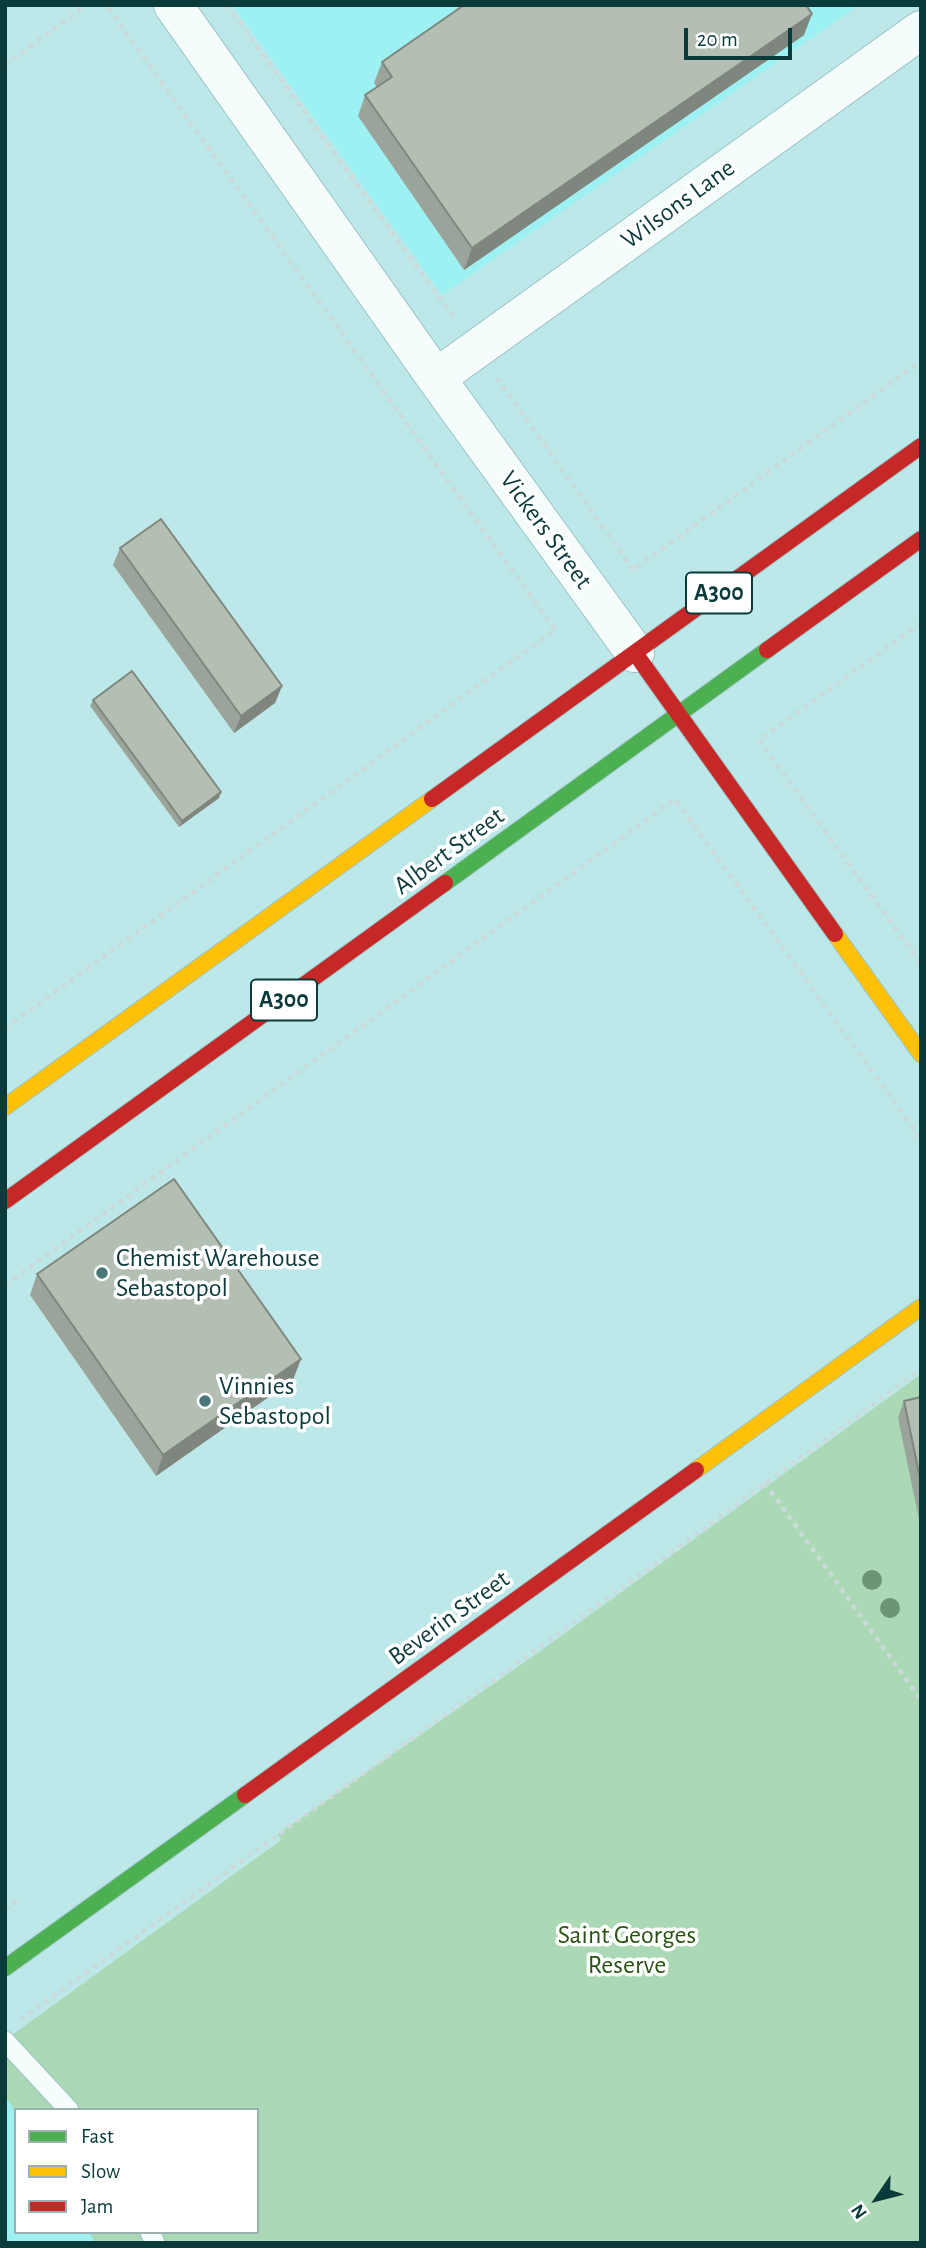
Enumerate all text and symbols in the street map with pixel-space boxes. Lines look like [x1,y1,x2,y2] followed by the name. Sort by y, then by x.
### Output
[688,14,796,58] scale bar
[697,29,738,50] text: 20 m
[615,152,741,256] street label: Wilsons Lane
[493,465,599,595] street label: Vickers Street
[686,572,752,614] road number: A300
[388,800,510,902] street label: Albert Street
[251,980,317,1020] road number: A300
[116,1242,319,1304] place label: Chemist Warehouse Sebastopol
[94,1265,110,1281] marker: Chemist Warehouse Sebastopol
[219,1370,331,1432] place label: Vinnies Sebastopol
[197,1393,213,1409] marker: Vinnies Sebastopol
[382,1564,516,1672] street label: Beverin Street
[558,1919,696,1980] park label: Saint Georges Reserve
[14,2108,259,2234] legend
[81,2126,114,2147] text: Fast
[81,2161,120,2182] text: Slow
[842,2164,912,2234] north arrow
[81,2196,113,2217] text: Jam
[848,2200,871,2222] text: N

